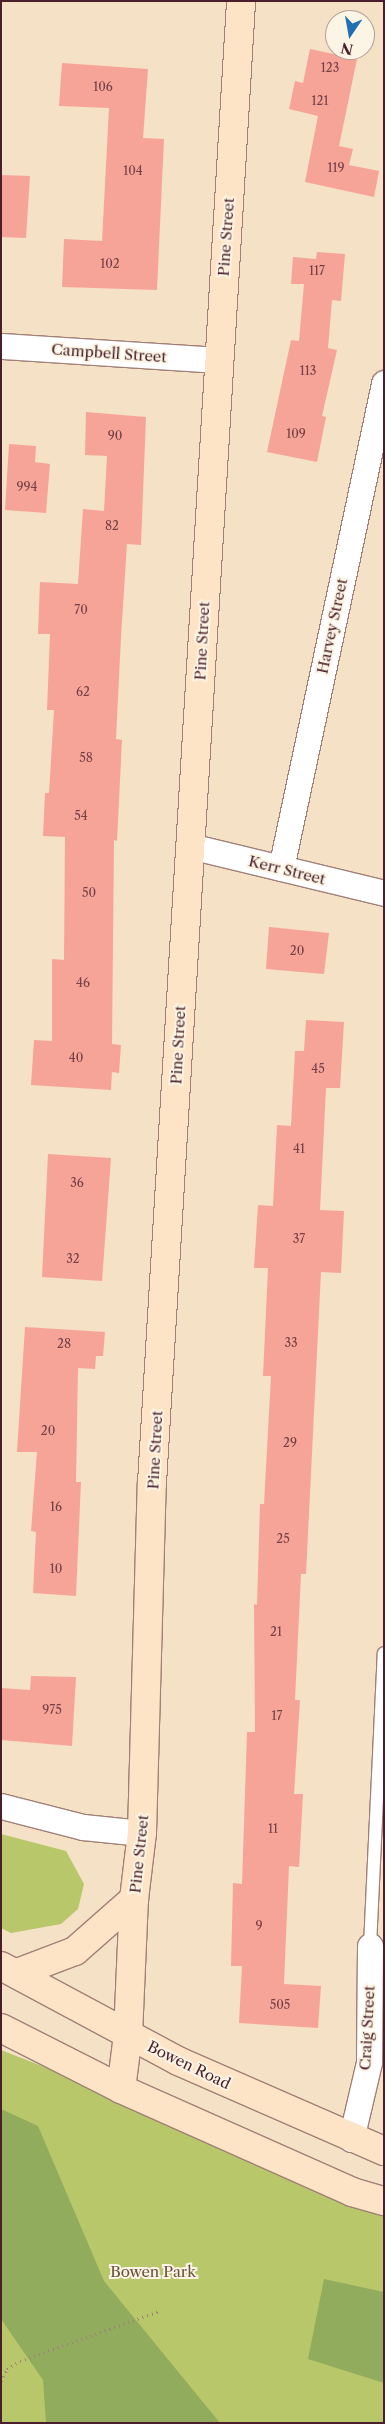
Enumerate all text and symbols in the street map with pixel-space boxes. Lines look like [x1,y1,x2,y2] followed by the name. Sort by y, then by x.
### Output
[325,10,375,60] north arrow
[339,39,355,59] text: N
[321,61,339,75] house number: 123
[93,80,113,94] house number: 106
[312,94,328,108] house number: 121
[327,161,345,175] house number: 119
[123,164,143,178] house number: 104
[214,197,238,277] street label: Pine Street
[100,257,120,271] house number: 102
[309,264,325,278] house number: 117
[51,340,167,366] street label: Campbell Street
[300,364,316,378] house number: 113
[286,427,306,441] house number: 109
[108,429,122,443] house number: 90
[17,480,37,494] house number: 994
[105,519,119,533] house number: 82
[313,576,351,676] street label: Harvey Street
[191,601,213,681] street label: Pine Street
[74,603,88,617] house number: 70
[76,685,90,699] house number: 62
[79,751,93,765] house number: 58
[74,809,88,823] house number: 54
[247,852,327,888] street label: Kerr Street
[82,886,96,900] house number: 50
[290,944,304,958] house number: 20
[76,976,90,990] house number: 46
[167,1005,189,1085] street label: Pine Street
[69,1051,83,1065] house number: 40
[311,1062,325,1076] house number: 45
[293,1142,305,1156] house number: 41
[70,1176,84,1190] house number: 36
[293,1232,305,1246] house number: 37
[66,1252,80,1266] house number: 32
[284,1336,298,1350] house number: 33
[57,1337,71,1351] house number: 28
[144,1410,166,1490] street label: Pine Street
[41,1424,55,1438] house number: 20
[283,1436,297,1450] house number: 29
[50,1500,62,1514] house number: 16
[276,1532,290,1546] house number: 25
[50,1562,62,1576] house number: 10
[270,1625,282,1639] house number: 21
[42,1703,62,1717] house number: 975
[272,1709,282,1723] house number: 17
[126,1814,152,1894] street label: Pine Street
[268,1822,278,1836] house number: 11
[255,1919,263,1933] house number: 9
[356,1985,378,2071] street label: Craig Street
[270,1998,290,2012] house number: 505
[145,2037,233,2093] street label: Bowen Road
[110,2263,196,2281] park label: Bowen Park

